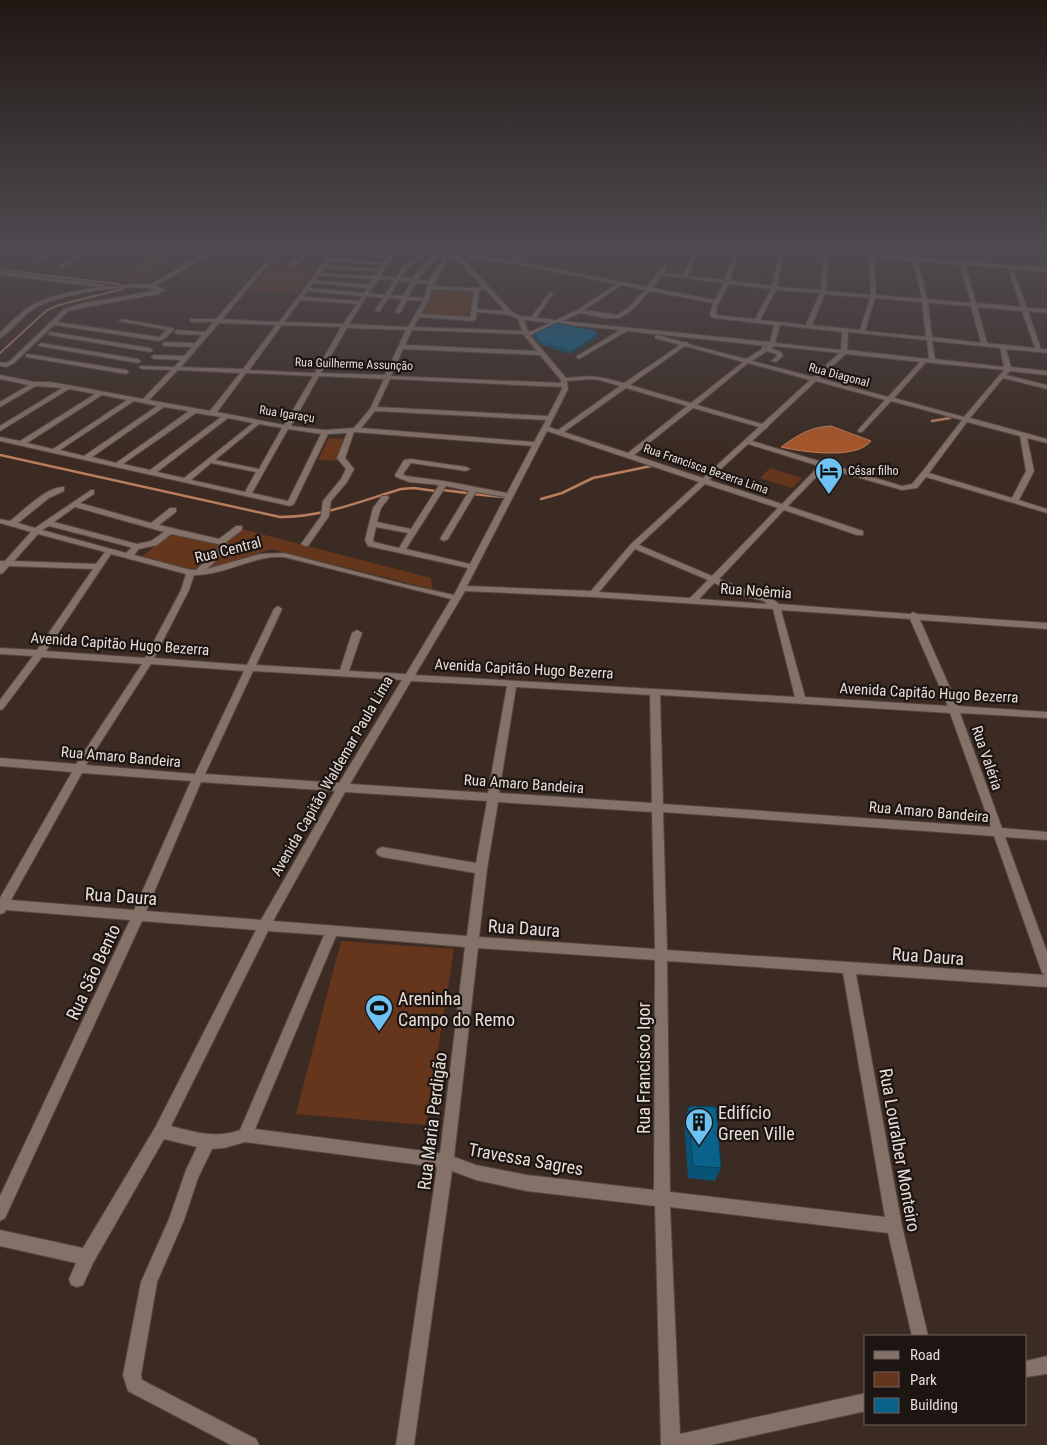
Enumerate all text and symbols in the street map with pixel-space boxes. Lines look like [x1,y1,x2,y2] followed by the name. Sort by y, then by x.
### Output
[295,355,413,373] street label: Rua Guilherme Assunção
[807,360,871,390] street label: Rua Diagonal
[258,403,316,425] street label: Rua Igaraçu
[642,441,770,497] street label: Rua Francisca Bezerra Lima
[814,456,844,495] hotel icon: César filho
[848,464,899,478] place label: César filho
[193,533,263,567] street label: Rua Central
[720,580,792,602] street label: Rua Noêmia
[30,629,210,659] street label: Avenida Capitão Hugo Bezerra
[434,655,614,683] street label: Avenida Capitão Hugo Bezerra
[267,673,397,879] street label: Avenida Capitão Waldemar Paula Lima
[839,679,1019,707] street label: Avenida Capitão Hugo Bezerra
[968,723,1006,793] street label: Rua Valéria
[60,743,182,771] street label: Rua Amaro Bandeira
[463,771,585,797] street label: Rua Amaro Bandeira
[868,798,990,826] street label: Rua Amaro Bandeira
[84,883,158,909] street label: Rua Daura
[487,915,561,941] street label: Rua Daura
[62,921,124,1023] street label: Rua São Bento
[891,943,965,969] street label: Rua Daura
[398,988,515,1030] place label: Areninha Campo do Remo
[364,993,394,1032] sports icon: Areninha Campo do Remo
[633,1002,654,1134] street label: Rua Francisco Igor
[413,1051,451,1191] street label: Rua Maria Perdigão
[875,1067,925,1233] street label: Rua Louralber Monteiro
[718,1102,795,1144] place label: Edifício Green Ville
[684,1107,714,1146] building icon: Edifício Green Ville
[467,1139,585,1179] street label: Travessa Sagres
[864,1335,1027,1425] legend
[910,1346,940,1364] text: Road
[910,1371,937,1389] text: Park
[910,1396,958,1414] text: Building

